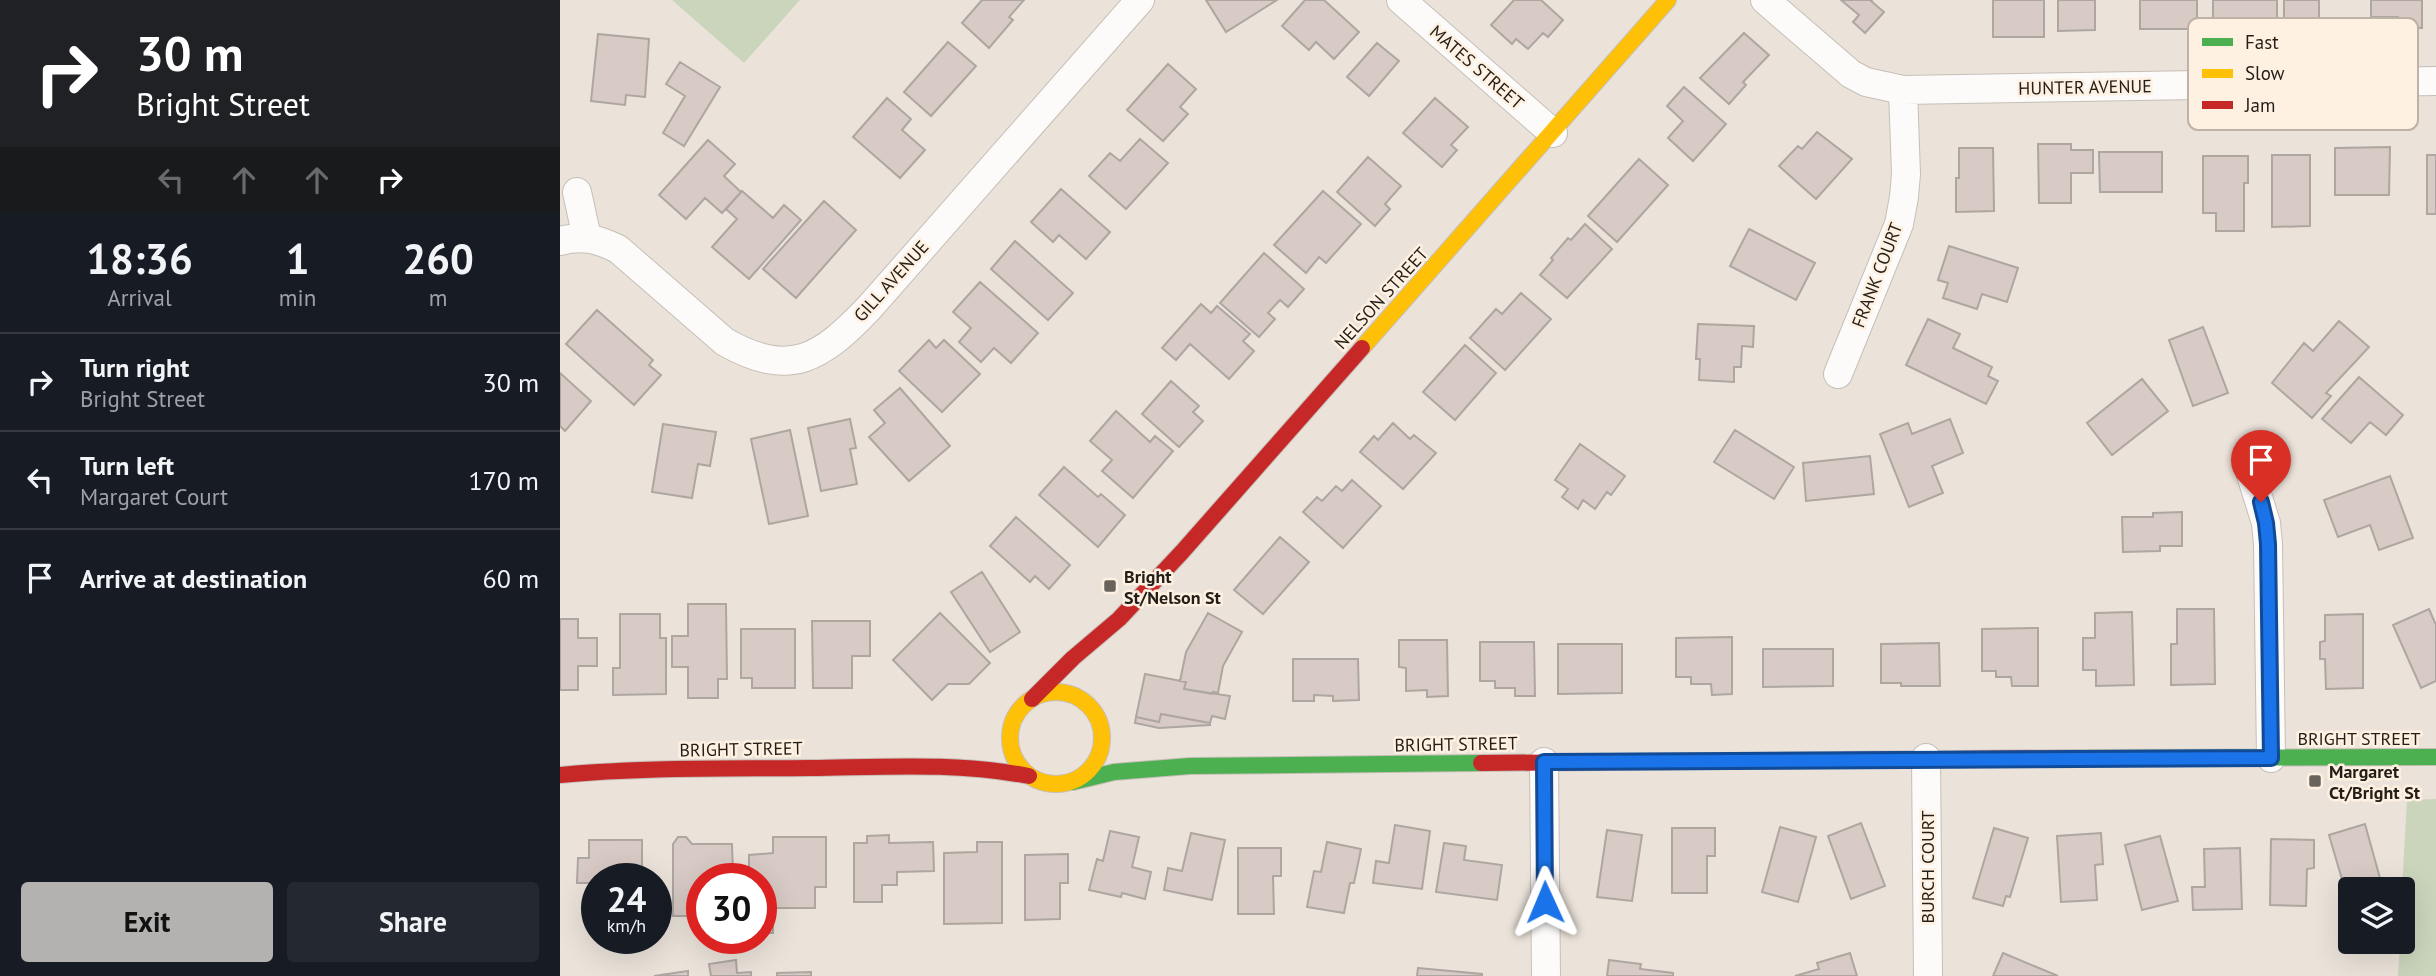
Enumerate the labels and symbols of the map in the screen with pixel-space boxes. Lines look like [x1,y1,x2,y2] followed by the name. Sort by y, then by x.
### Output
[2188,18,2418,130] legend
[1425,20,1529,114] street label: MATES STREET
[2245,30,2279,54] text: Fast
[2245,61,2285,85] text: Slow
[2018,74,2152,100] street label: HUNTER AVENUE
[2244,93,2275,117] text: Jam
[1846,219,1908,331] street label: FRANK COURT
[849,236,933,326] street label: GILL AVENUE
[1329,242,1433,354] street label: NELSON STREET
[2231,430,2291,502] pin
[1124,565,1222,609] place label: Bright St/Nelson St
[1102,578,1118,594] marker: Bright St/Nelson St
[2297,727,2421,750] street label: BRIGHT STREET
[1394,731,1518,757] street label: BRIGHT STREET
[679,736,803,762] street label: BRIGHT STREET
[2329,760,2421,804] place label: Margaret Ct/Bright St
[2307,773,2323,789] marker: Margaret Ct/Bright St
[1916,811,1939,923] street label: BURCH COURT
[686,863,777,954] speed limit sign: 30
[1508,865,1582,939] position arrow

